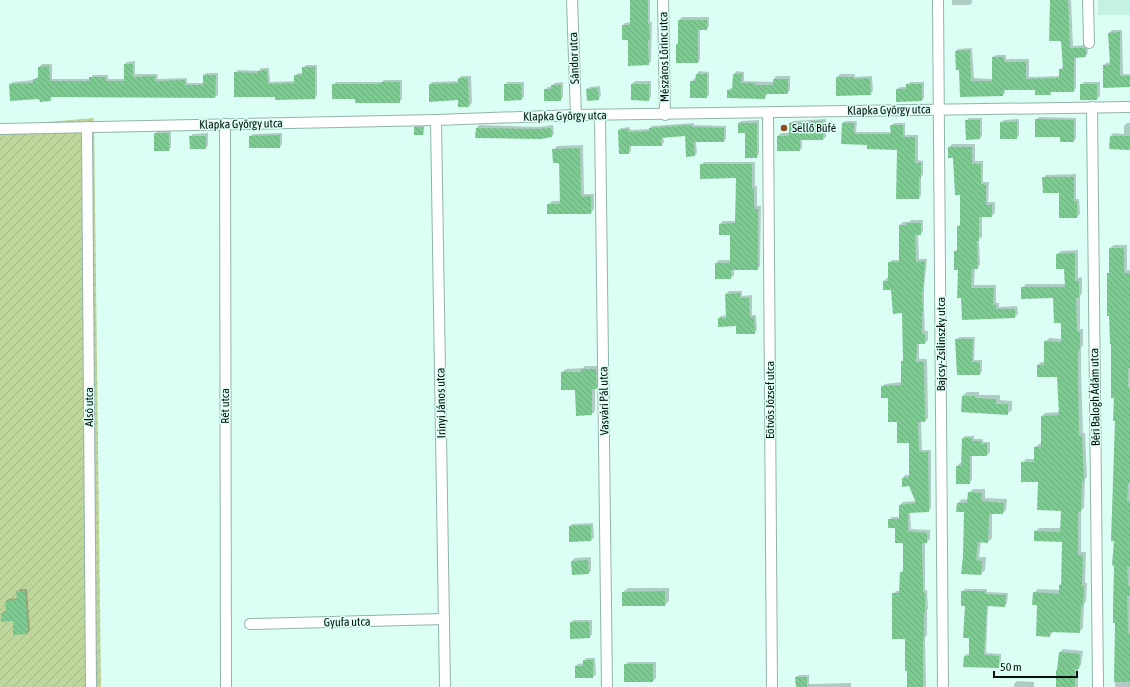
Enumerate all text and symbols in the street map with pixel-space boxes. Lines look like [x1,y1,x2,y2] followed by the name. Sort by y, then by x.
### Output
[656,12,672,102] street label: Mészáros Lőrinc utca
[566,32,582,84] street label: Sándor utca
[847,102,931,118] street label: Klapka György utca
[523,108,607,124] street label: Klapka György utca
[199,116,283,132] street label: Klapka György utca
[792,121,836,135] place label: Sellő Büfé
[779,123,789,133] marker: Sellő Büfé
[934,297,948,391] street label: Bajcsy-Zsilinszky utca
[1087,348,1103,446] street label: Béri Balogh Ádám utca
[763,361,777,439] street label: Eötvös József utca
[596,366,612,436] street label: Vasvári Pál utca
[433,368,449,438] street label: Irinyi János utca
[82,387,96,427] street label: Alsó utca
[218,388,232,424] street label: Rét utca
[323,615,371,629] street label: Gyufa utca
[994,653,1077,679] scale bar
[1000,660,1022,674] text: 50 m

